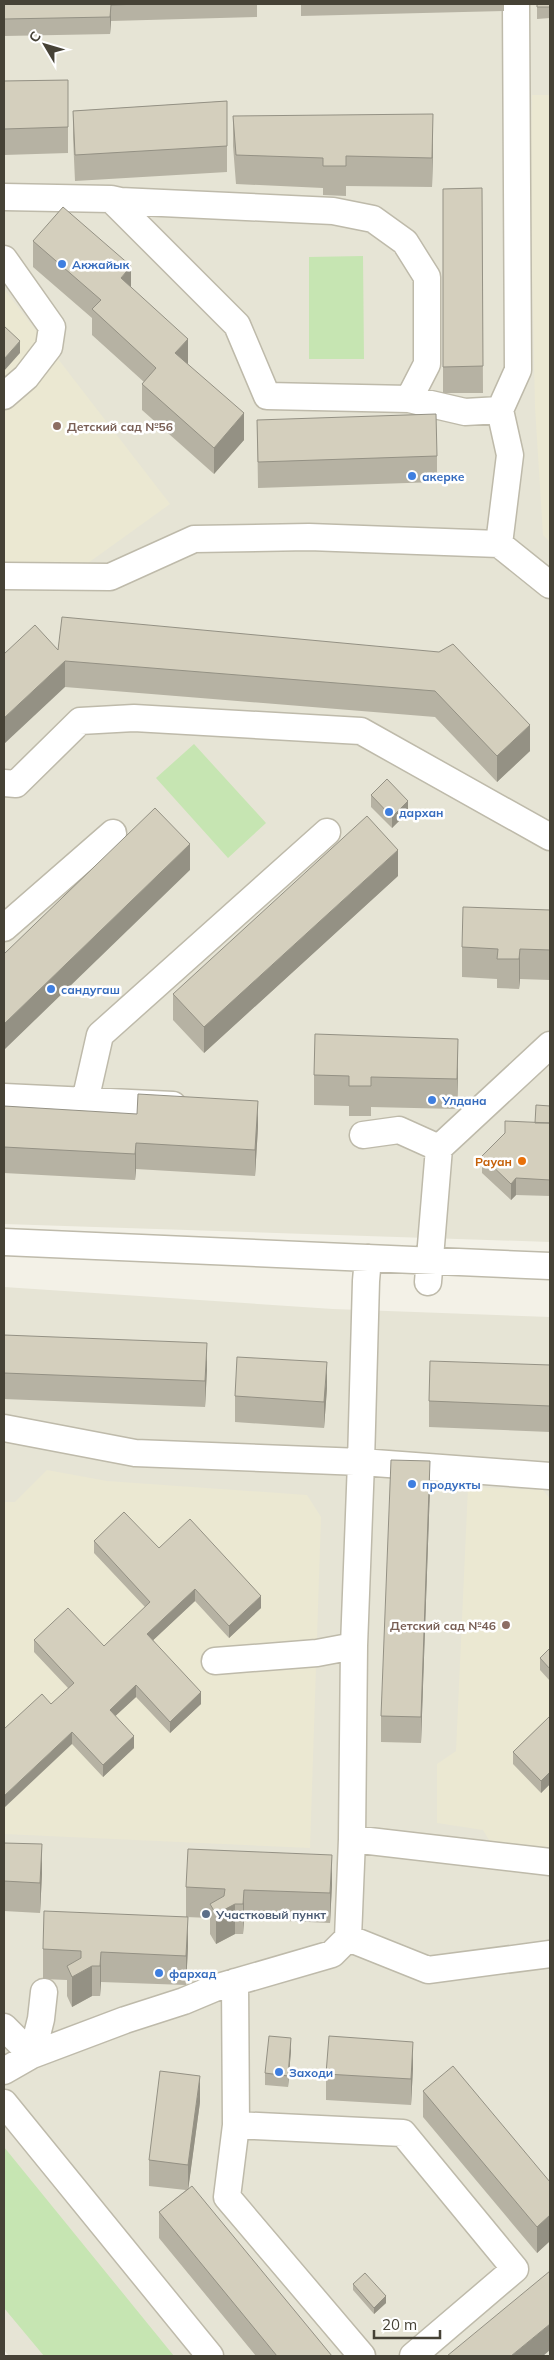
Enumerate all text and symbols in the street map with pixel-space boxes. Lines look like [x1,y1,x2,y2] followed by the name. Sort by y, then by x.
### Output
[20,20,70,70] north arrow
[25,28,45,46] text: С
[72,257,129,272] place label: Акжайык
[56,258,68,270] marker: Акжайык
[67,419,173,434] place label: Детский сад №56
[51,420,63,432] marker: Детский сад №56
[422,469,465,484] place label: акерке
[406,470,418,482] marker: акерке
[399,805,443,820] place label: дархан
[383,806,395,818] marker: дархан
[61,982,120,997] place label: сандугаш
[45,983,57,995] marker: сандугаш
[441,1093,487,1108] place label: Улдана
[426,1094,438,1106] marker: Улдана
[475,1154,512,1169] place label: Рауан
[516,1155,528,1167] marker: Рауан
[422,1477,481,1492] place label: продукты
[406,1478,418,1490] marker: продукты
[390,1618,496,1633] place label: Детский сад №46
[500,1619,512,1631] marker: Детский сад №46
[215,1907,326,1922] place label: Участковый пункт
[200,1908,212,1920] marker: Участковый пункт
[169,1966,217,1981] place label: фархад
[153,1967,165,1979] marker: фархад
[289,2065,333,2080] place label: Заходи
[273,2066,285,2078] marker: Заходи
[374,2308,440,2340] scale bar
[382,2315,417,2334] text: 20 m

